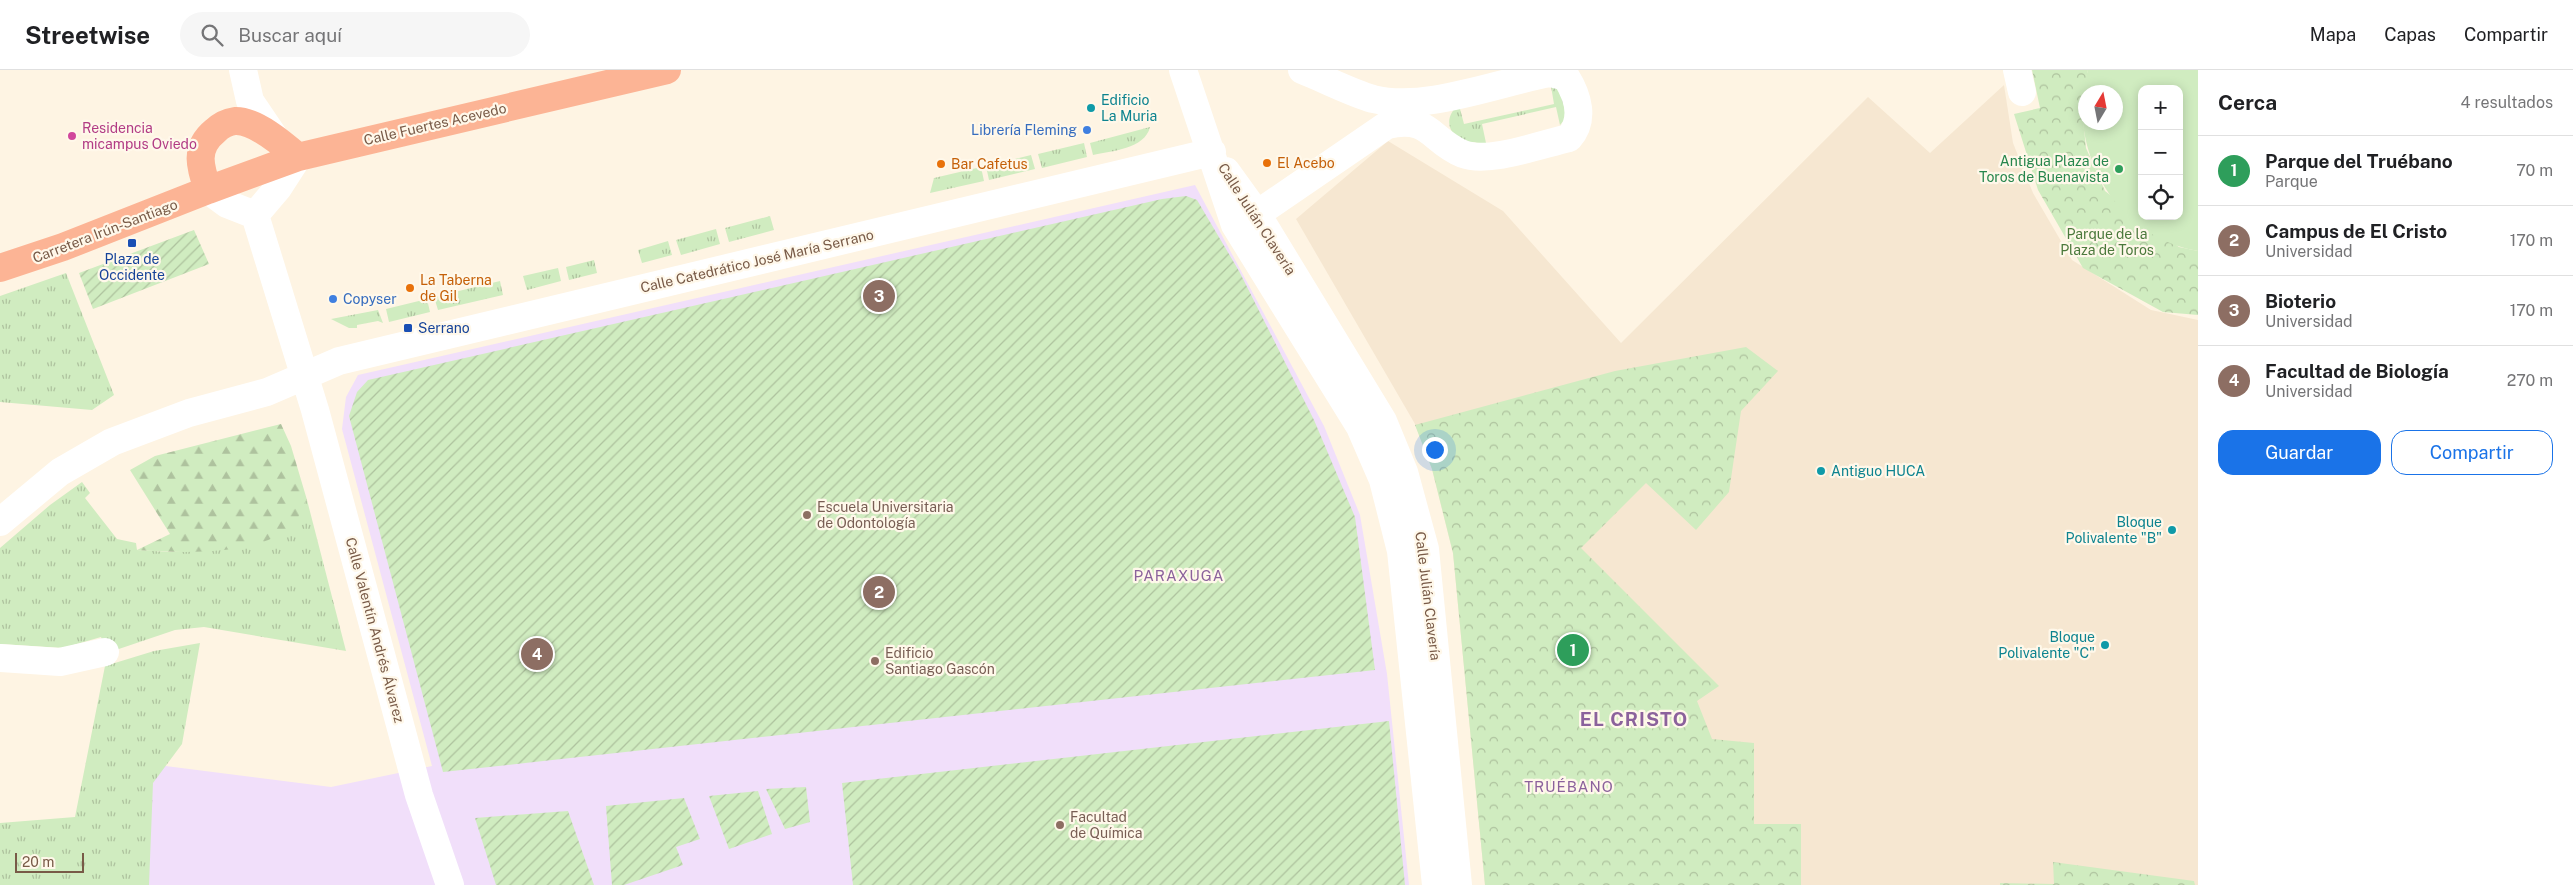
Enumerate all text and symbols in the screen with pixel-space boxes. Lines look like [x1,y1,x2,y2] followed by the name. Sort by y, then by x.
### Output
[180,12,530,57] search box
[25,21,150,49] text: Streetwise
[198,21,226,49] icon: search
[238,24,342,46] text: Buscar aquí
[2310,24,2356,45] text: Mapa
[2384,24,2436,45] text: Capas
[2464,24,2548,45] text: Compartir
[2078,85,2123,130] north arrow
[2138,85,2183,220] map controls
[2138,85,2183,130] button: +
[2218,90,2277,115] text: Cerca
[1101,92,1157,124] place label: Edificio La Muria
[2461,93,2553,112] text: 4 resultados
[362,100,508,148] street label: Calle Fuertes Acevedo
[1085,102,1097,114] marker: Edificio La Muria
[82,120,197,152] place label: Residencia micampus Oviedo
[971,122,1077,138] place label: Librería Fleming
[1081,124,1093,136] marker: Librería Fleming
[66,130,78,142] marker: Residencia micampus Oviedo
[2138,130,2183,175] button: −
[2265,150,2453,172] text: Parque del Truébano
[1979,153,2109,185] place label: Antigua Plaza de Toros de Buenavista
[1277,155,1335,171] place label: El Acebo
[951,156,1028,172] place label: Bar Cafetus
[1261,157,1273,169] marker: El Acebo
[935,158,947,170] marker: Bar Cafetus
[1215,160,1299,278] street label: Calle Julián Clavería
[2231,161,2237,180] text: 1
[2516,161,2553,180] text: 70 m
[2113,163,2125,175] marker: Antigua Plaza de Toros de Buenavista
[2265,172,2318,191] text: Parque
[2138,175,2183,220] button: locate
[30,196,180,266] street label: Carretera Irún-Santiago
[2265,220,2447,242] text: Campus de El Cristo
[639,226,875,296] street label: Calle Catedrático José María Serrano
[2060,226,2154,258] park label: Parque de la Plaza de Toros
[2229,231,2239,250] text: 2
[2510,231,2553,250] text: 170 m
[126,237,138,249] marker: Plaza de Occidente
[2265,242,2353,261] text: Universidad
[99,251,165,283] place label: Plaza de Occidente
[420,272,492,304] place label: La Taberna de Gil
[863,277,895,315] pin: 3
[404,282,416,294] marker: La Taberna de Gil
[2265,290,2336,312] text: Bioterio
[343,291,397,307] place label: Copyser
[327,293,339,305] marker: Copyser
[2229,301,2239,320] text: 3
[2510,301,2553,320] text: 170 m
[2265,312,2353,331] text: Universidad
[418,320,470,336] place label: Serrano
[402,322,414,334] marker: Serrano
[2265,360,2449,382] text: Facultad de Biología
[2229,371,2239,390] text: 4
[2507,371,2553,390] text: 270 m
[2265,382,2353,401] text: Universidad
[2218,430,2381,475] button: Guardar
[2391,430,2553,475] button: Compartir
[1422,437,1448,463] your location
[1831,463,1925,479] place label: Antiguo HUCA
[1815,465,1827,477] marker: Antiguo HUCA
[817,499,954,531] place label: Escuela Universitaria de Odontología
[801,509,813,521] marker: Escuela Universitaria de Odontología
[2066,514,2162,546] place label: Bloque Polivalente "B"
[2166,524,2178,536] marker: Bloque Polivalente "B"
[1412,531,1444,661] street label: Calle Julián Clavería
[343,535,409,725] street label: Calle Valentín Andrés Álvarez
[1134,567,1224,584] district label: PARAXUGA
[863,573,895,611] pin: 2
[1998,629,2095,661] place label: Bloque Polivalente "C"
[1557,631,1589,669] pin: 1
[521,635,553,673] pin: 4
[2099,639,2111,651] marker: Bloque Polivalente "C"
[885,645,995,677] place label: Edificio Santiago Gascón
[869,655,881,667] marker: Edificio Santiago Gascón
[1580,708,1688,730] district label: EL CRISTO
[1524,778,1614,795] district label: TRUÉBANO
[1070,809,1143,841] place label: Facultad de Química
[1054,819,1066,831] marker: Facultad de Química
[15,850,84,873] scale bar
[22,854,54,870] text: 20 m

